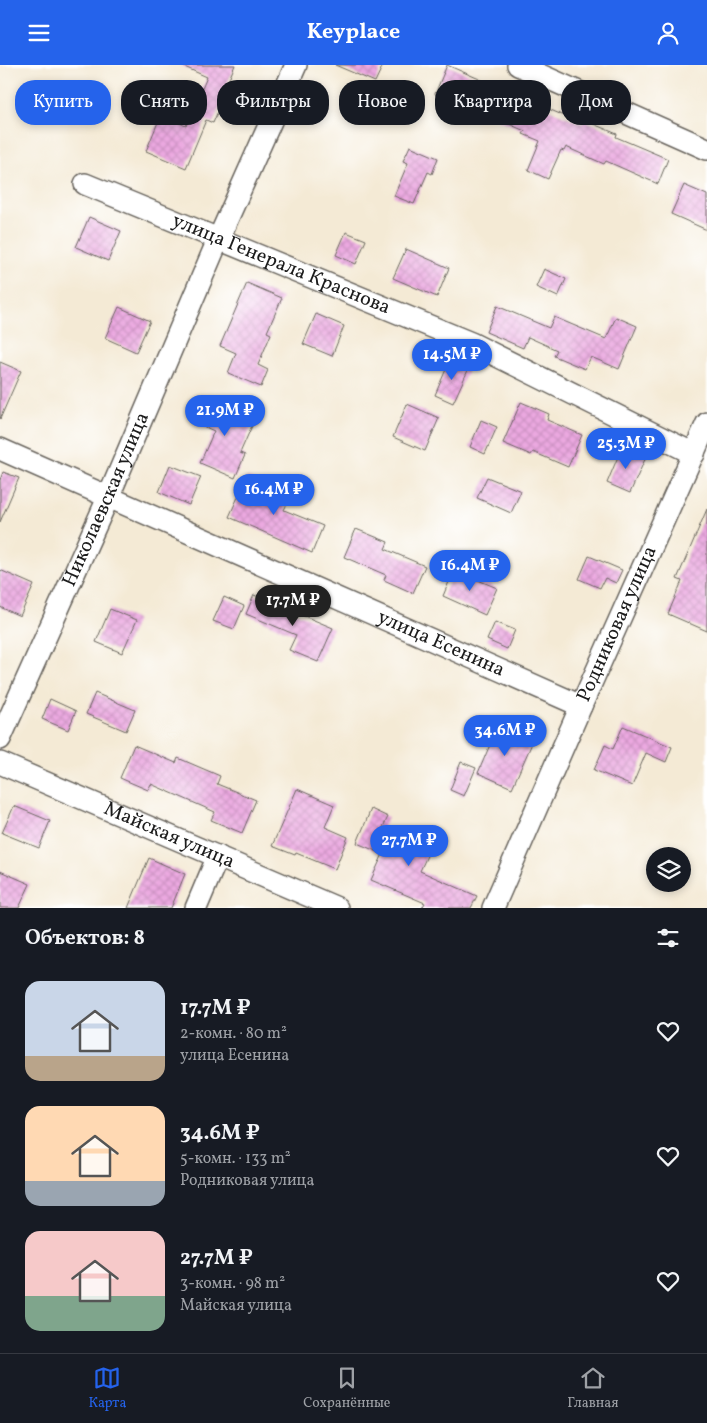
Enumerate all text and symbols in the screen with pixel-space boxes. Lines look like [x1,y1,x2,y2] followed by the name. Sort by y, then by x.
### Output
[307,17,400,48] text: Keyplace
[25,19,53,47] icon: menu
[654,19,682,47] icon: person
[15,80,111,125] chip: Купить
[121,80,207,125] chip: Снять
[217,80,329,125] chip: Фильтры
[339,80,425,125] chip: Новое
[435,80,551,125] chip: Квартира
[561,80,631,125] chip: Дом
[168,207,395,322] street label: улица Генерала Краснова
[406,339,498,381] pin: 14.5M ₽
[423,344,481,366] text: 14.5M ₽
[179,395,271,437] pin: 21.9M ₽
[196,400,254,422] text: 21.9M ₽
[56,408,157,591] street label: Николаевская улица
[580,427,672,470] pin: 25.3M ₽
[597,433,655,455] text: 25.3M ₽
[228,473,320,516] pin: 16.4M ₽
[244,479,304,501] text: 16.4M ₽
[570,542,664,707] street label: Родниковая улица
[424,549,516,592] pin: 16.4M ₽
[440,555,500,577] text: 16.4M ₽
[247,585,339,627] pin: 17.7M ₽
[266,590,320,612] text: 17.7M ₽
[373,604,509,684] street label: улица Есенина
[459,715,551,757] pin: 34.6M ₽
[475,720,535,742] text: 34.6M ₽
[99,795,239,876] street label: Майская улица
[363,825,455,867] pin: 27.7M ₽
[381,830,437,852] text: 27.7M ₽
[646,847,691,892] map controls
[646,847,691,892] button: layers
[25,924,145,953] text: Объектов: 8
[654,924,682,952] icon: filters
[180,994,251,1023] text: 17.7M ₽
[65,1001,125,1061] icon: home
[654,1017,682,1045] icon: heart
[180,1023,287,1045] text: 2-комн. · 80 m²
[180,1045,289,1067] text: улица Есенина
[180,1119,260,1148] text: 34.6M ₽
[65,1126,125,1186] icon: home
[654,1142,682,1170] icon: heart
[180,1148,291,1170] text: 5-комн. · 133 m²
[180,1170,315,1192] text: Родниковая улица
[180,1244,253,1273] text: 27.7M ₽
[65,1251,125,1311] icon: home
[654,1267,682,1295] icon: heart
[180,1273,285,1295] text: 3-комн. · 98 m²
[180,1295,292,1317] text: Майская улица
[88,1364,126,1413] tab: Карта
[303,1364,391,1413] tab: Сохранённые
[567,1364,619,1413] tab: Главная

